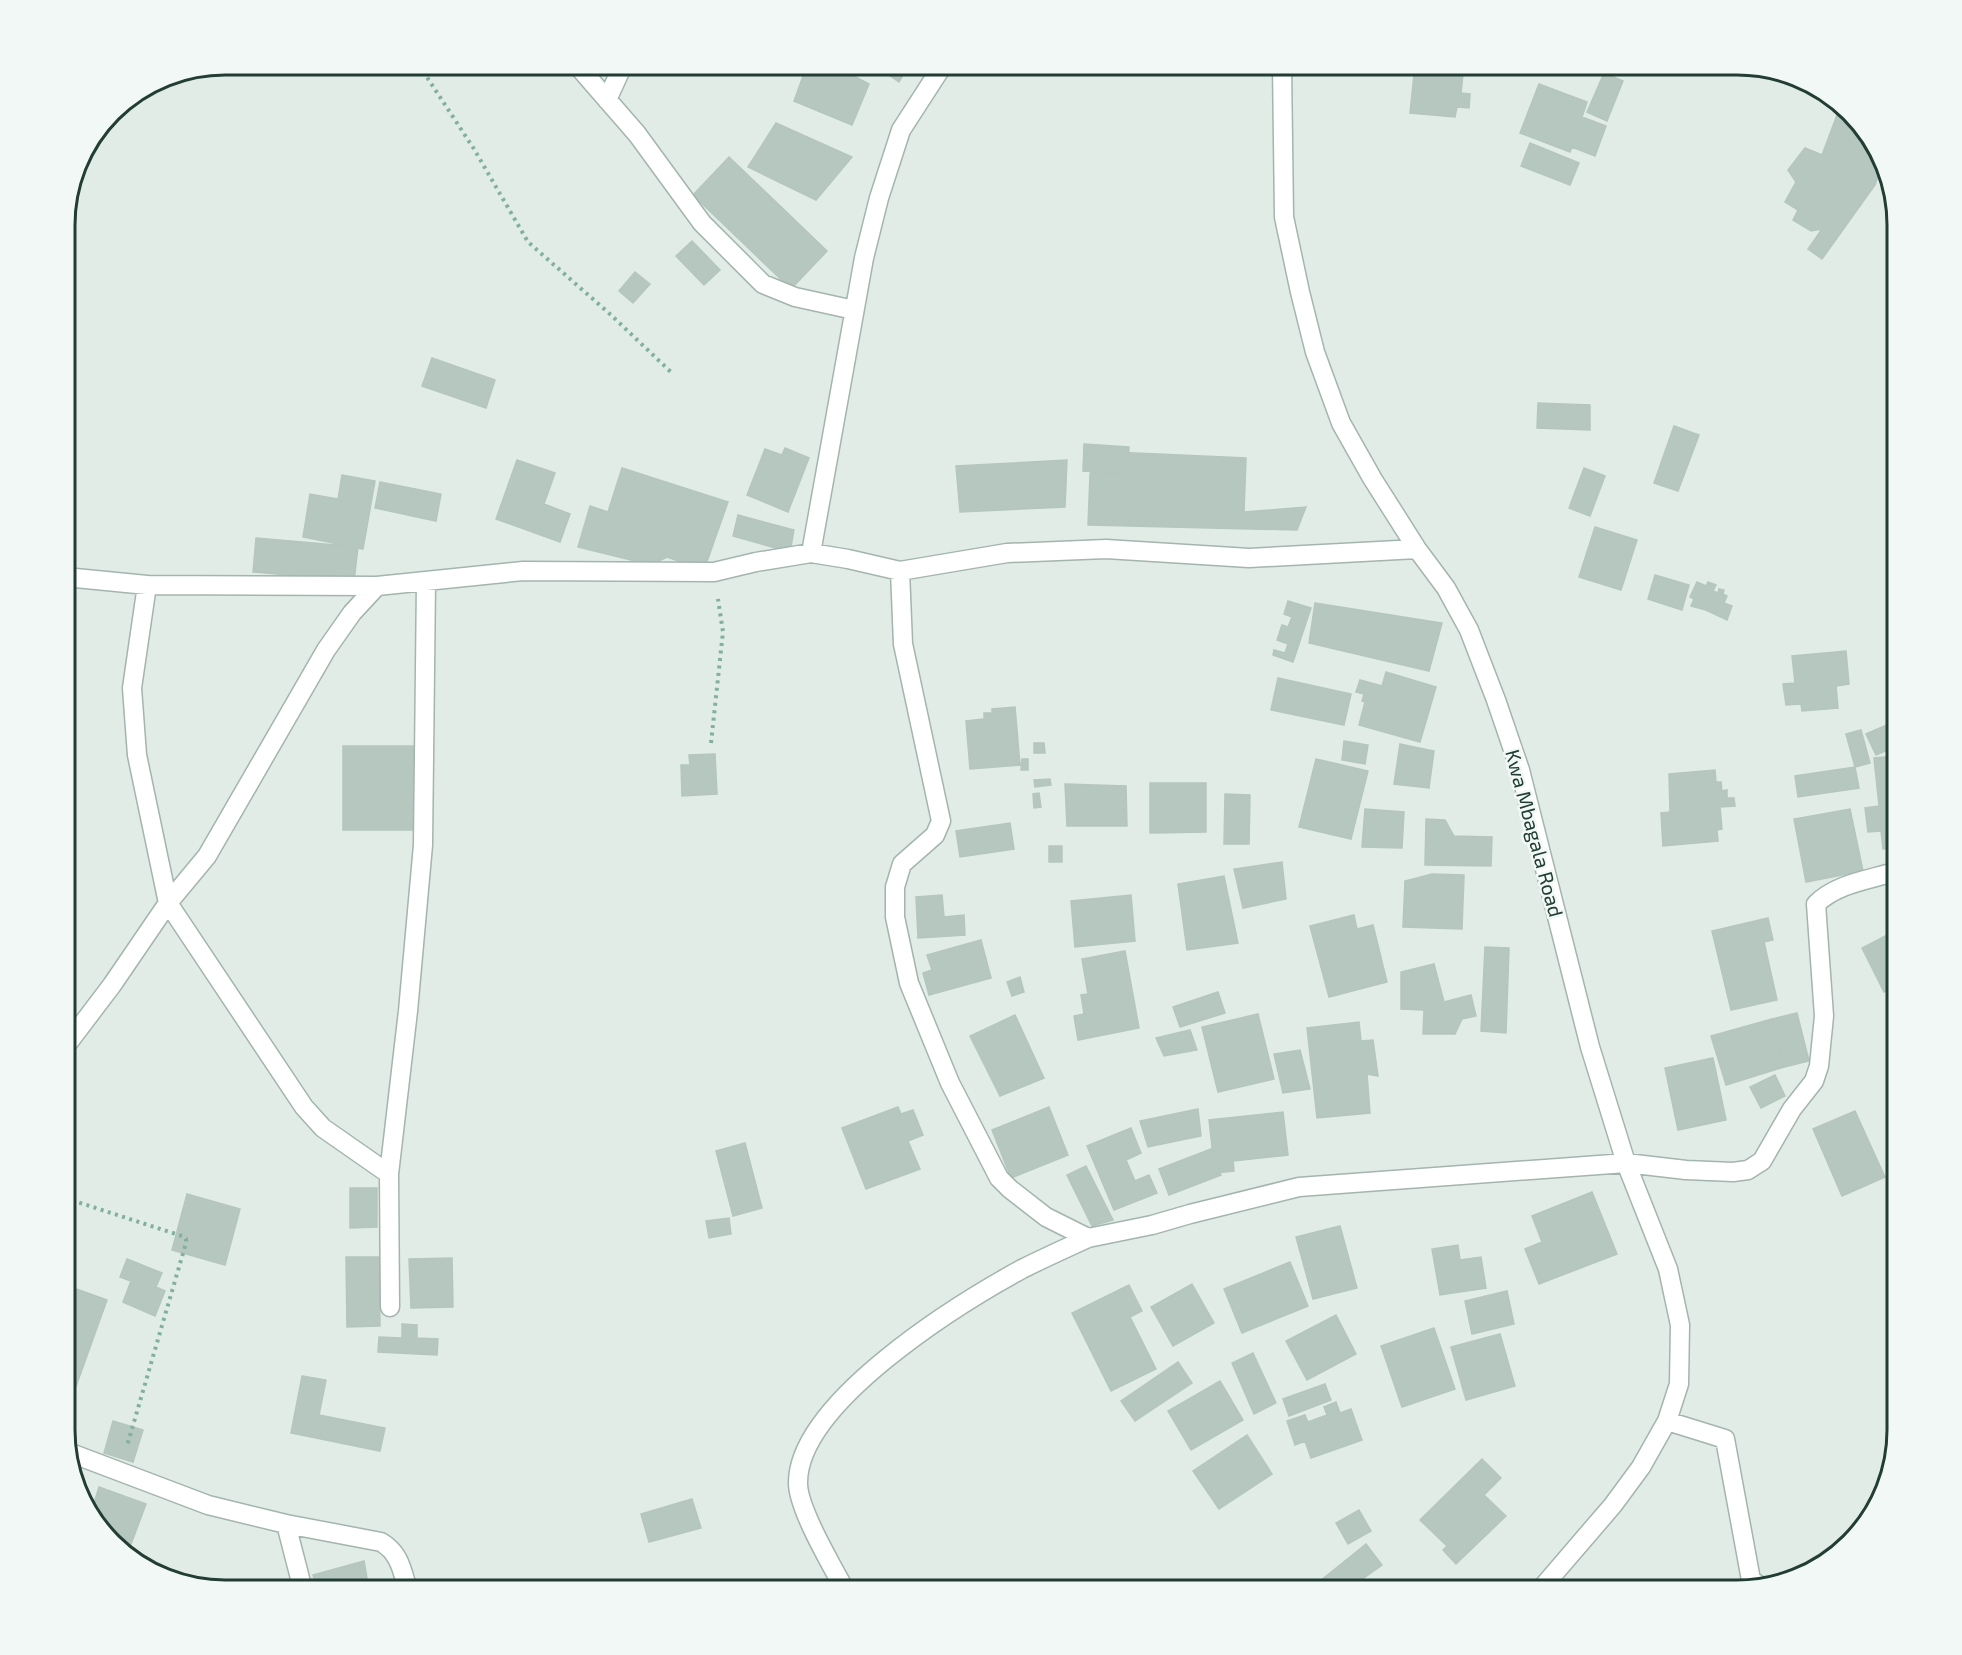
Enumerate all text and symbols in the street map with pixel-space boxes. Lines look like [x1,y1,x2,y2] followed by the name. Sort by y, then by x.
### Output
[1501,747,1569,919] street label: Kwa Mbagala Road

